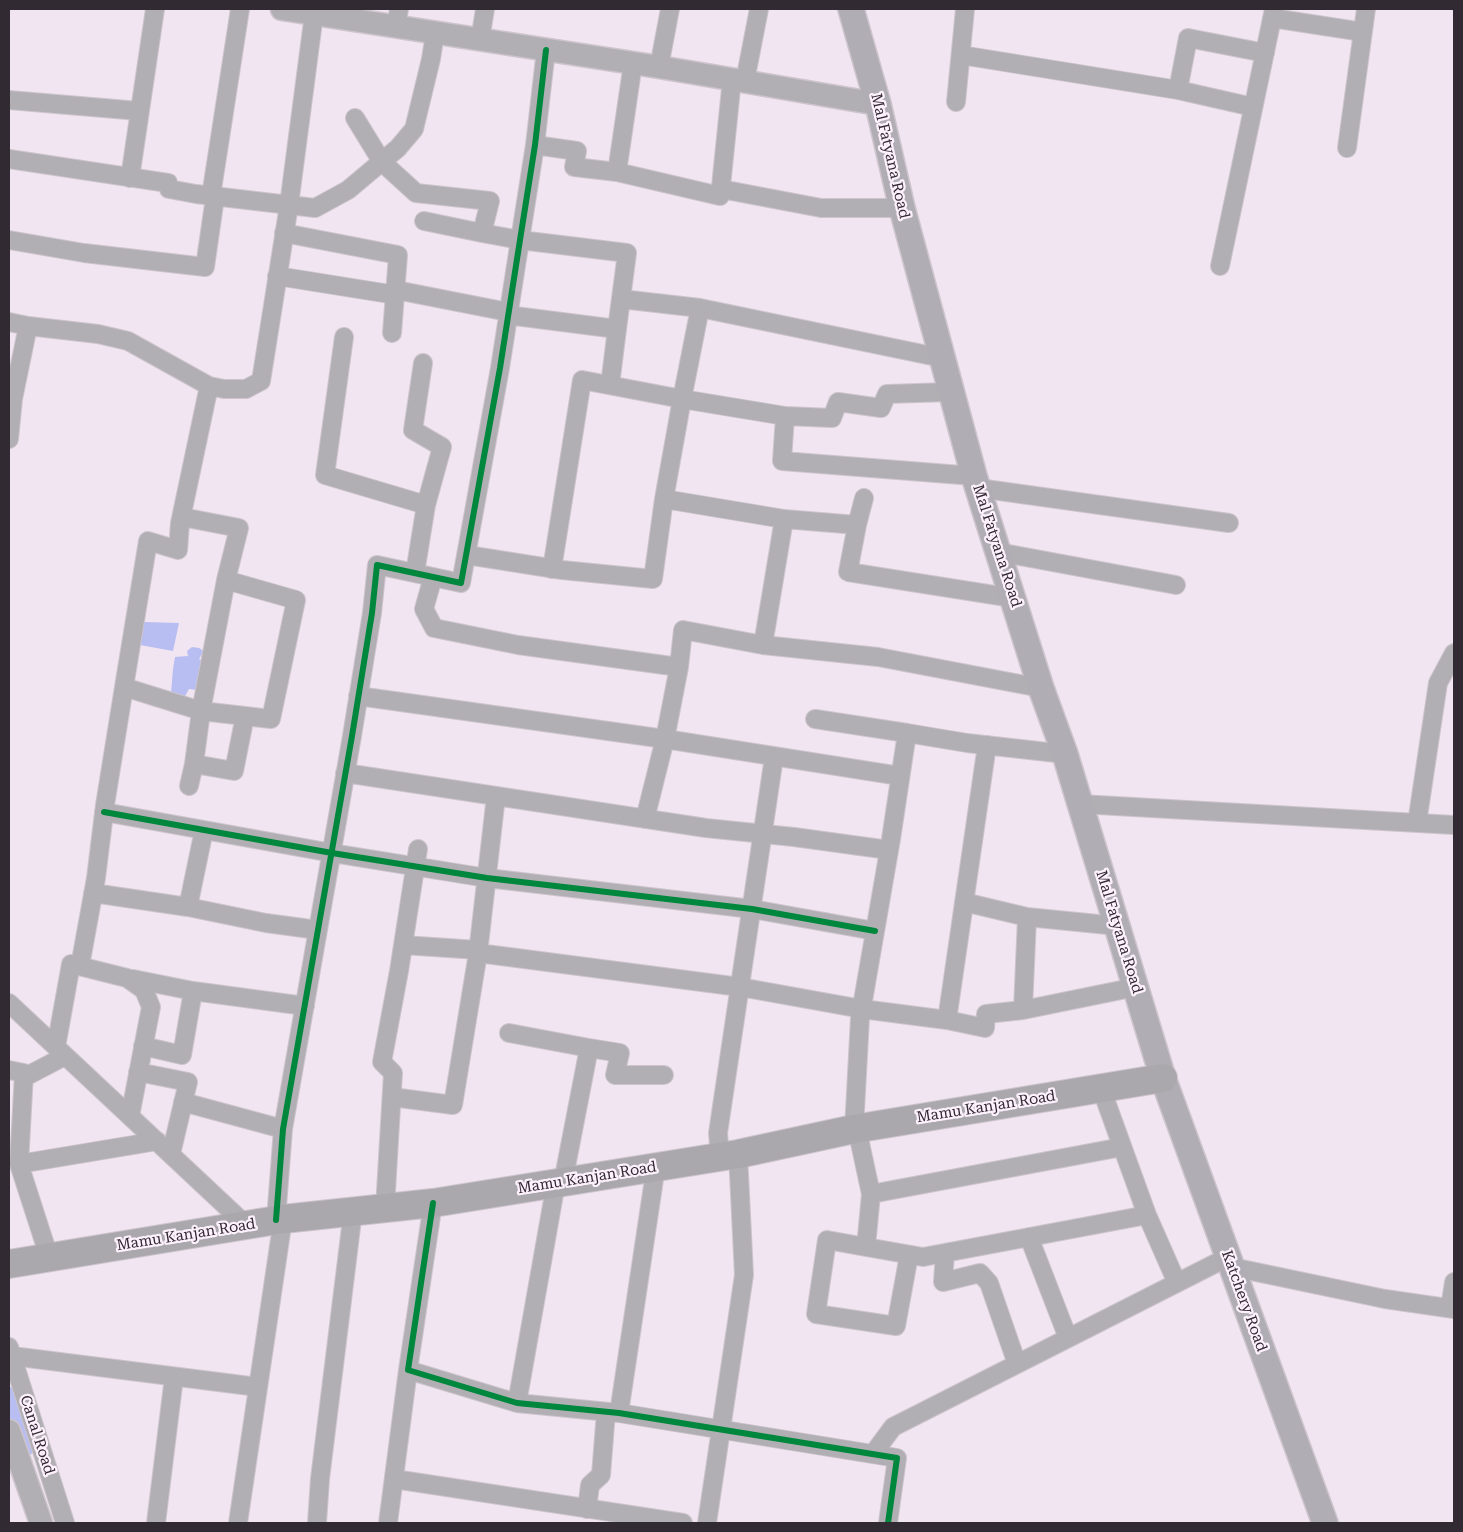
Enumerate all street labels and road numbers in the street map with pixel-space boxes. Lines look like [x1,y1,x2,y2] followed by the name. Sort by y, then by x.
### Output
[867,92,913,220] street label: Mal Fatyana Road
[969,482,1025,610] street label: Mal Fatyana Road
[1092,868,1146,996] street label: Mal Fatyana Road
[915,1087,1057,1127] street label: Mamu Kanjan Road
[516,1158,658,1198] street label: Mamu Kanjan Road
[115,1215,257,1255] street label: Mamu Kanjan Road
[1217,1248,1271,1354] street label: Katchery Road
[16,1393,58,1477] street label: Canal Road

